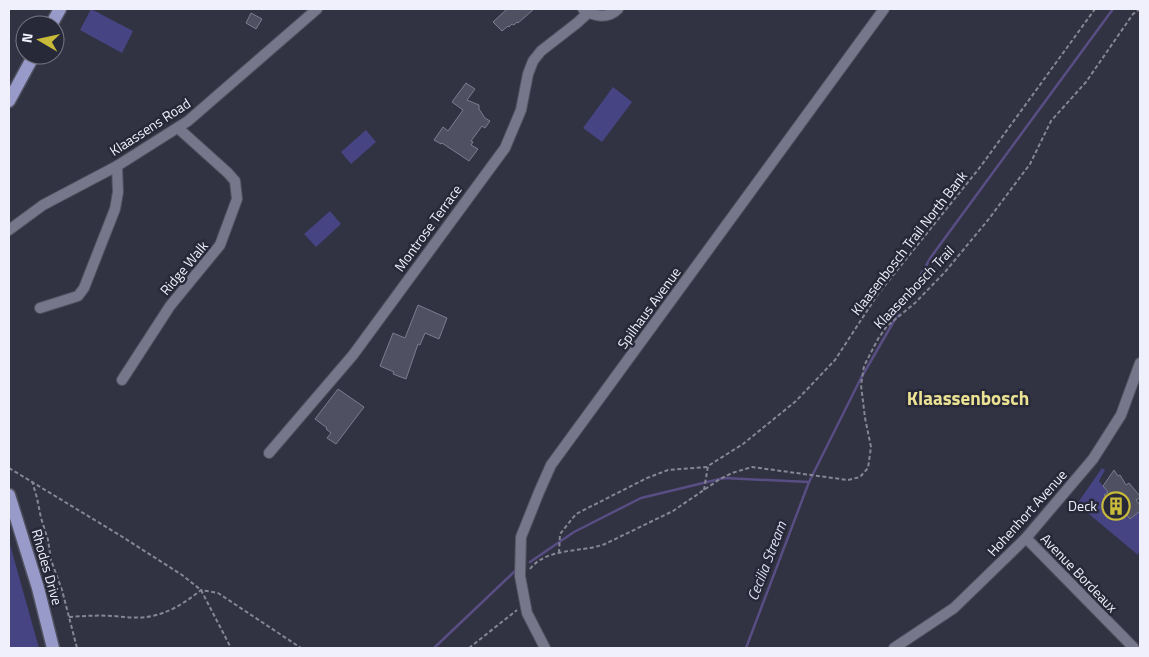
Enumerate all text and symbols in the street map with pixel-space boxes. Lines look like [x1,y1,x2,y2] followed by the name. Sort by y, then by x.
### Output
[15,15,65,65] north arrow
[16,31,38,44] text: N
[105,93,194,161] street label: Klaassens Road
[847,167,971,319] street label: Klaasenbosch Trail North Bank
[389,180,466,276] street label: Montrose Terrace
[154,236,213,300] street label: Ridge Walk
[870,242,958,332] street label: Klaasenbosch Trail
[612,262,685,353] street label: Spilhaus Avenue
[907,383,1029,412] district label: Klaassenbosch
[982,465,1071,561] street label: Hohenhort Avenue
[1101,491,1131,521] building icon: Deck
[1068,495,1097,516] place label: Deck
[741,517,792,604] water label: Cecilia Stream
[27,526,68,607] street label: Rhodes Drive
[1036,528,1123,617] street label: Avenue Bordeaux

